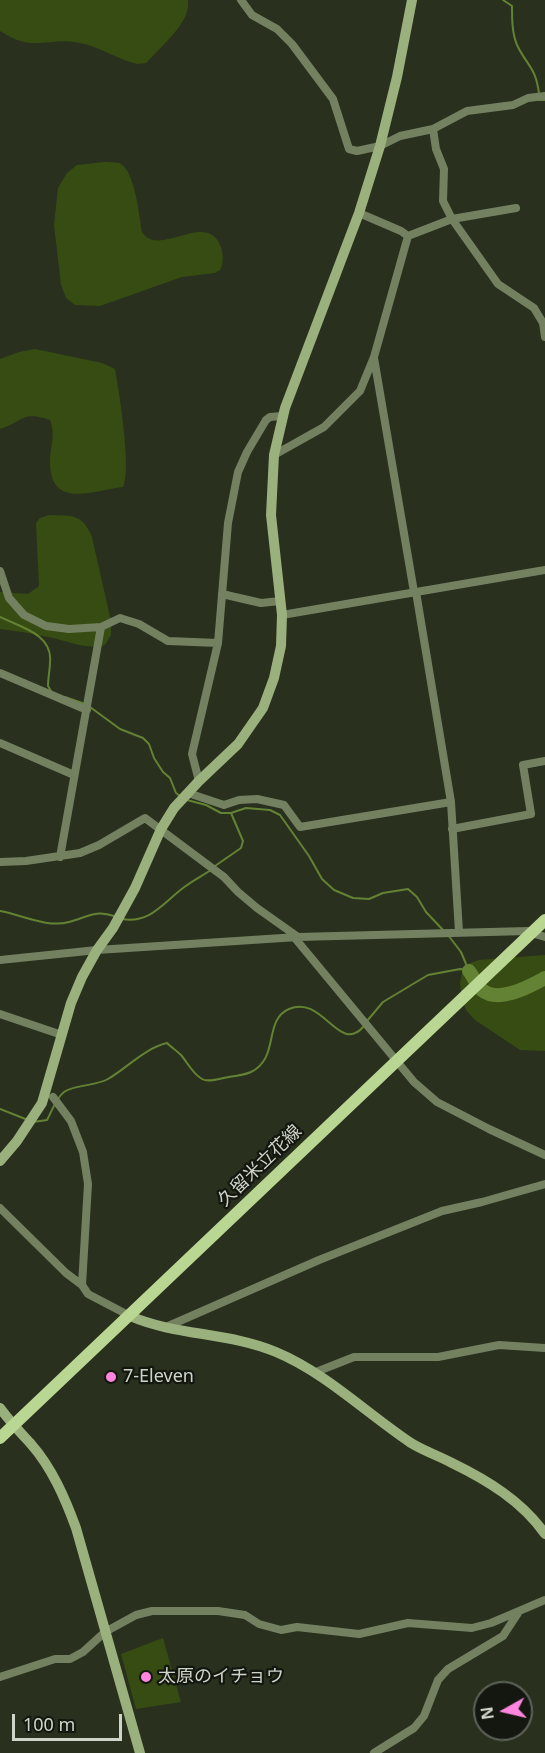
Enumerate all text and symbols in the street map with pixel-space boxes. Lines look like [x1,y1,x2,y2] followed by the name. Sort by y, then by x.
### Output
[214,1121,306,1211] street label: 久留米立花線
[123,1366,194,1388] place label: 7-Eleven
[104,1370,118,1384] marker: 7-Eleven
[158,1666,284,1688] place label: 太原のイチョウ
[139,1670,153,1684] marker: 太原のイチョウ
[473,1681,533,1741] north arrow
[15,1702,124,1740] scale bar
[475,1705,499,1721] text: N
[23,1712,75,1736] text: 100 m

